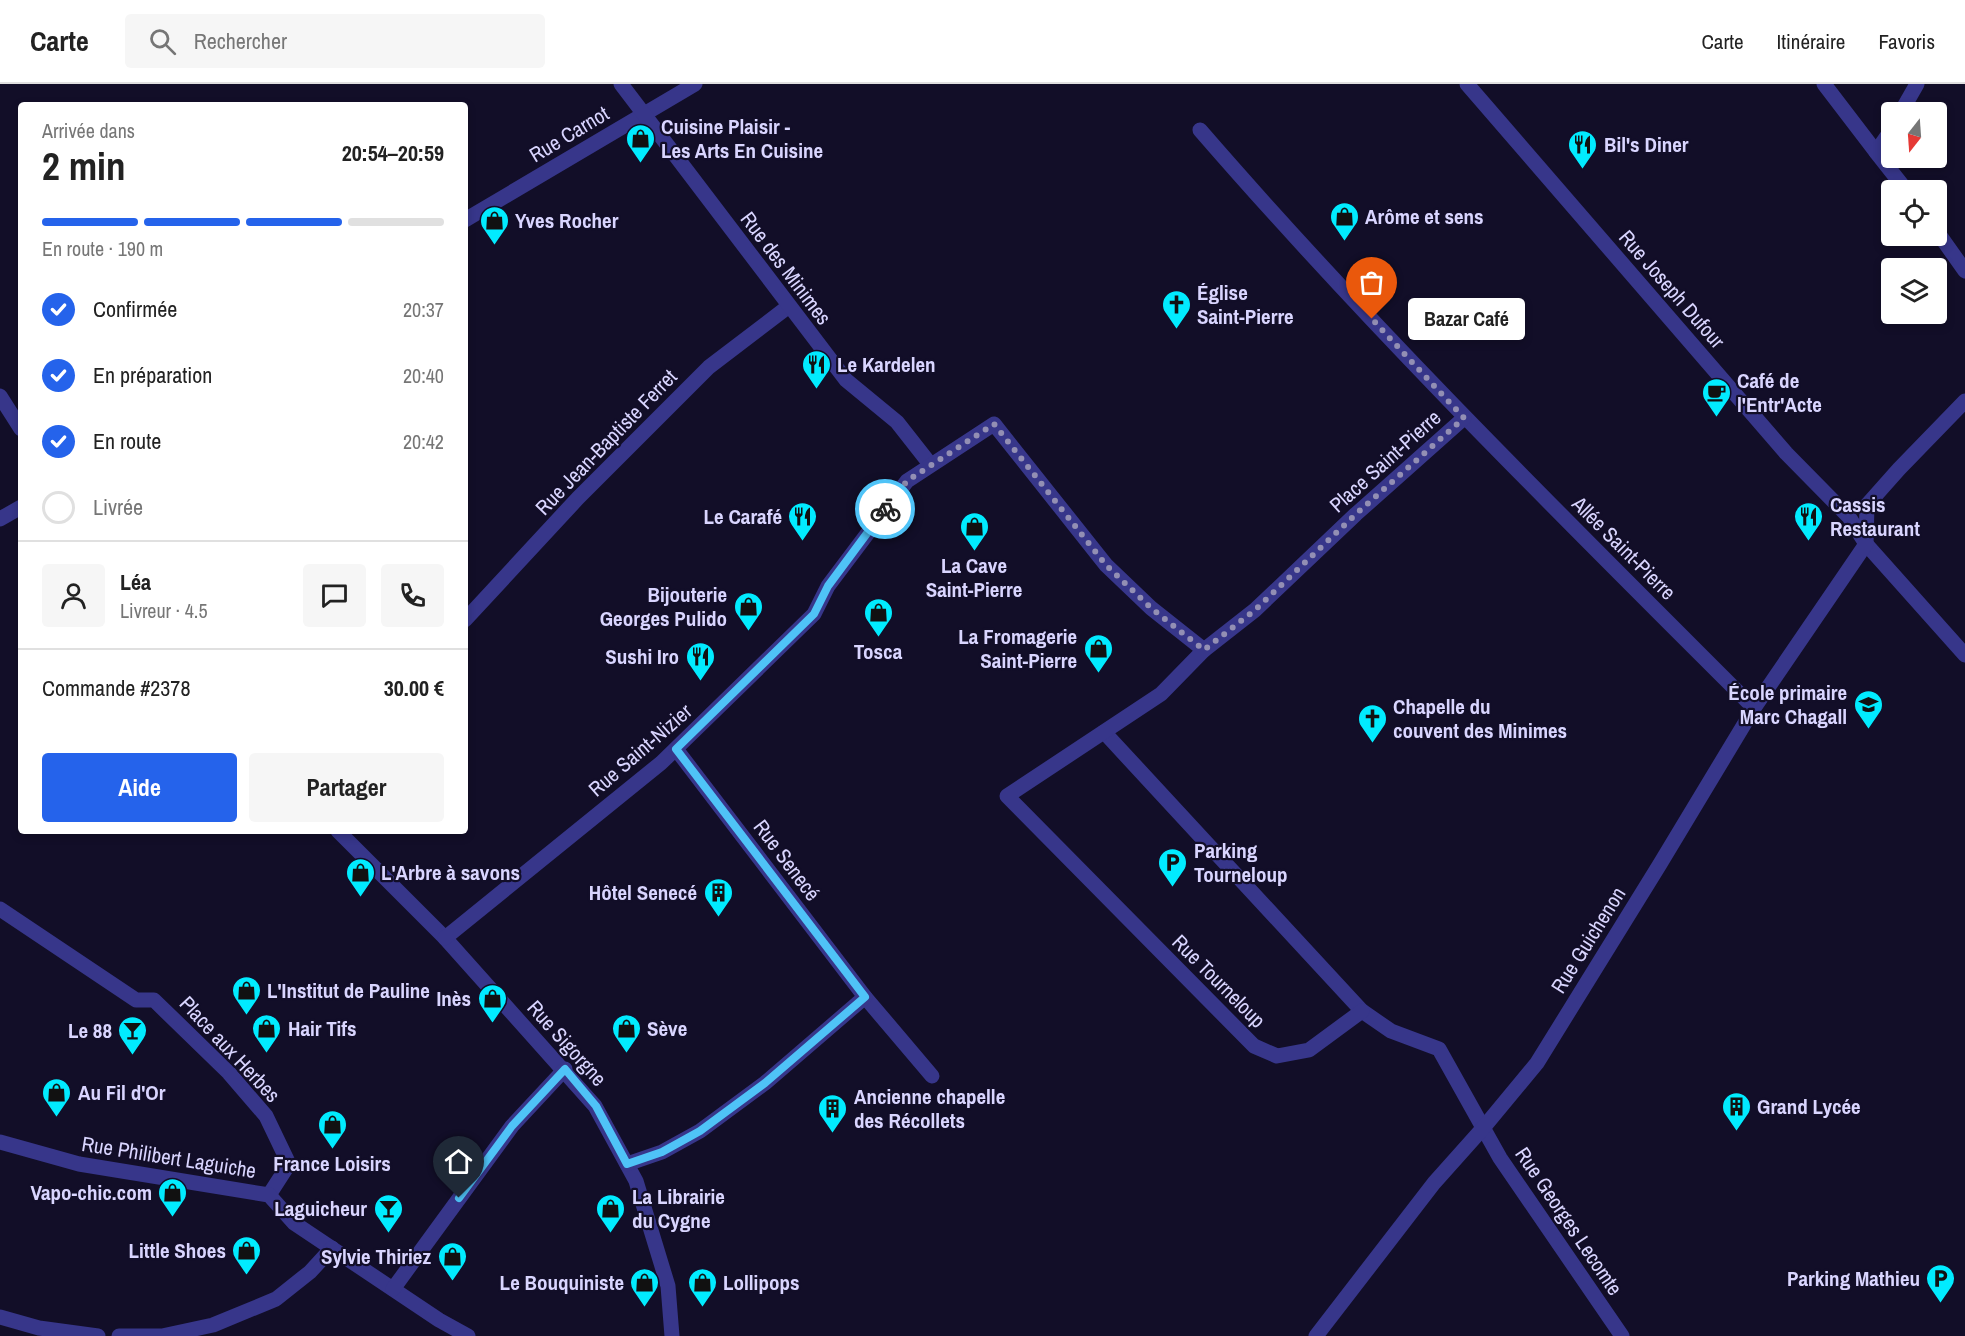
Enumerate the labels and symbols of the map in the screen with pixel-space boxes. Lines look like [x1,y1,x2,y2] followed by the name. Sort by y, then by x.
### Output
[524,99,614,169] street label: Rue Carnot
[1881,102,1947,168] north arrow
[661,112,823,165] place label: Cuisine Plaisir - Les Arts En Cuisine
[624,122,656,164] shop icon: Cuisine Plaisir - Les Arts En Cuisine
[1567,128,1599,170] restaurant icon: Bil's Diner
[1604,130,1689,159] place label: Bil's Diner
[1328,200,1360,242] shop icon: Arôme et sens
[1365,202,1484,231] place label: Arôme et sens
[478,204,510,246] shop icon: Yves Rocher
[734,205,838,331] street label: Rue des Minimes
[515,206,619,235] place label: Yves Rocher
[1612,223,1732,355] street label: Rue Joseph Dufour
[1346,257,1397,319] pin
[1197,278,1294,331] place label: Église Saint-Pierre
[1160,288,1192,330] church icon: Église Saint-Pierre
[1408,298,1525,340] callout: Bazar Café
[800,348,832,390] restaurant icon: Le Kardelen
[837,350,936,379] place label: Le Kardelen
[529,363,683,521] street label: Rue Jean-Baptiste Ferret
[1737,366,1822,419] place label: Café de l'Entr'Acte
[1700,376,1732,418] cafe icon: Café de l'Entr'Acte
[1323,403,1447,519] street label: Place Saint-Pierre
[855,479,915,539] courier
[1565,489,1682,606] street label: Allée Saint-Pierre
[1830,490,1920,543] place label: Cassis Restaurant
[787,500,819,542] restaurant icon: Le Carafé
[1793,500,1825,542] restaurant icon: Cassis Restaurant
[704,502,782,531] place label: Le Carafé
[958,510,990,552] shop icon: La Cave Saint-Pierre
[926,551,1022,604] place label: La Cave Saint-Pierre
[600,580,727,633] place label: Bijouterie Georges Pulido
[732,590,764,632] shop icon: Bijouterie Georges Pulido
[862,596,894,638] shop icon: Tosca
[958,622,1077,675] place label: La Fromagerie Saint-Pierre
[1082,632,1114,674] shop icon: La Fromagerie Saint-Pierre
[854,637,903,666] place label: Tosca
[684,640,716,682] restaurant icon: Sushi Iro
[605,642,679,671] place label: Sushi Iro
[1728,678,1847,731] place label: École primaire Marc Chagall
[1852,688,1884,730] school or university icon: École primaire Marc Chagall
[1393,692,1567,745] place label: Chapelle du couvent des Minimes
[582,697,698,803] street label: Rue Saint-Nizier
[1356,702,1388,744] church icon: Chapelle du couvent des Minimes
[747,813,827,907] street label: Rue Senecé
[1194,836,1287,889] place label: Parking Tourneloup
[1157,846,1189,888] parking icon: Parking Tourneloup
[344,856,376,898] shop icon: L'Arbre à savons
[381,858,520,887] place label: L'Arbre à savons
[702,876,734,918] building icon: Hôtel Senecé
[589,878,697,907] place label: Hôtel Senecé
[1544,881,1632,999] street label: Rue Guichenon
[1166,928,1272,1034] street label: Rue Tourneloup
[230,974,262,1016] shop icon: L'Institut de Pauline
[267,976,430,1005] place label: L'Institut de Pauline
[476,982,508,1024] shop icon: Inès
[437,984,471,1013] place label: Inès
[173,989,287,1109] street label: Place aux Herbes
[521,994,613,1092] street label: Rue Sigorgne
[251,1012,283,1054] shop icon: Hair Tifs
[610,1012,642,1054] shop icon: Sève
[117,1014,149,1056] bar icon: Le 88
[288,1014,357,1043] place label: Hair Tifs
[647,1014,687,1043] place label: Sève
[68,1016,112,1045] place label: Le 88
[41,1076,73,1118] shop icon: Au Fil d'Or
[78,1078,166,1107] place label: Au Fil d'Or
[854,1082,1005,1135] place label: Ancienne chapelle des Récollets
[1720,1090,1752,1132] building icon: Grand Lycée
[817,1092,849,1134] building icon: Ancienne chapelle des Récollets
[1757,1092,1861,1121] place label: Grand Lycée
[316,1108,348,1150] shop icon: France Loisirs
[80,1129,258,1185] street label: Rue Philibert Laguiche
[433,1136,484,1198] pin
[1509,1141,1629,1301] street label: Rue Georges Lecomte
[273,1149,391,1178] place label: France Loisirs
[157,1176,189,1218] shop icon: Vapo-chic.com
[30,1178,152,1207] place label: Vapo-chic.com
[632,1182,725,1235] place label: La Librairie du Cygne
[372,1192,404,1234] bar icon: Laguicheur
[595,1192,627,1234] shop icon: La Librairie du Cygne
[274,1194,367,1223] place label: Laguicheur
[231,1234,263,1276] shop icon: Little Shoes
[128,1236,226,1265] place label: Little Shoes
[436,1240,468,1282] shop icon: Sylvie Thiriez
[321,1242,431,1271] place label: Sylvie Thiriez
[1925,1262,1957,1304] parking icon: Parking Mathieu
[1787,1264,1920,1293] place label: Parking Mathieu
[629,1266,661,1308] shop icon: Le Bouquiniste
[686,1266,718,1308] shop icon: Lollipops
[500,1268,624,1297] place label: Le Bouquiniste
[723,1268,800,1297] place label: Lollipops

